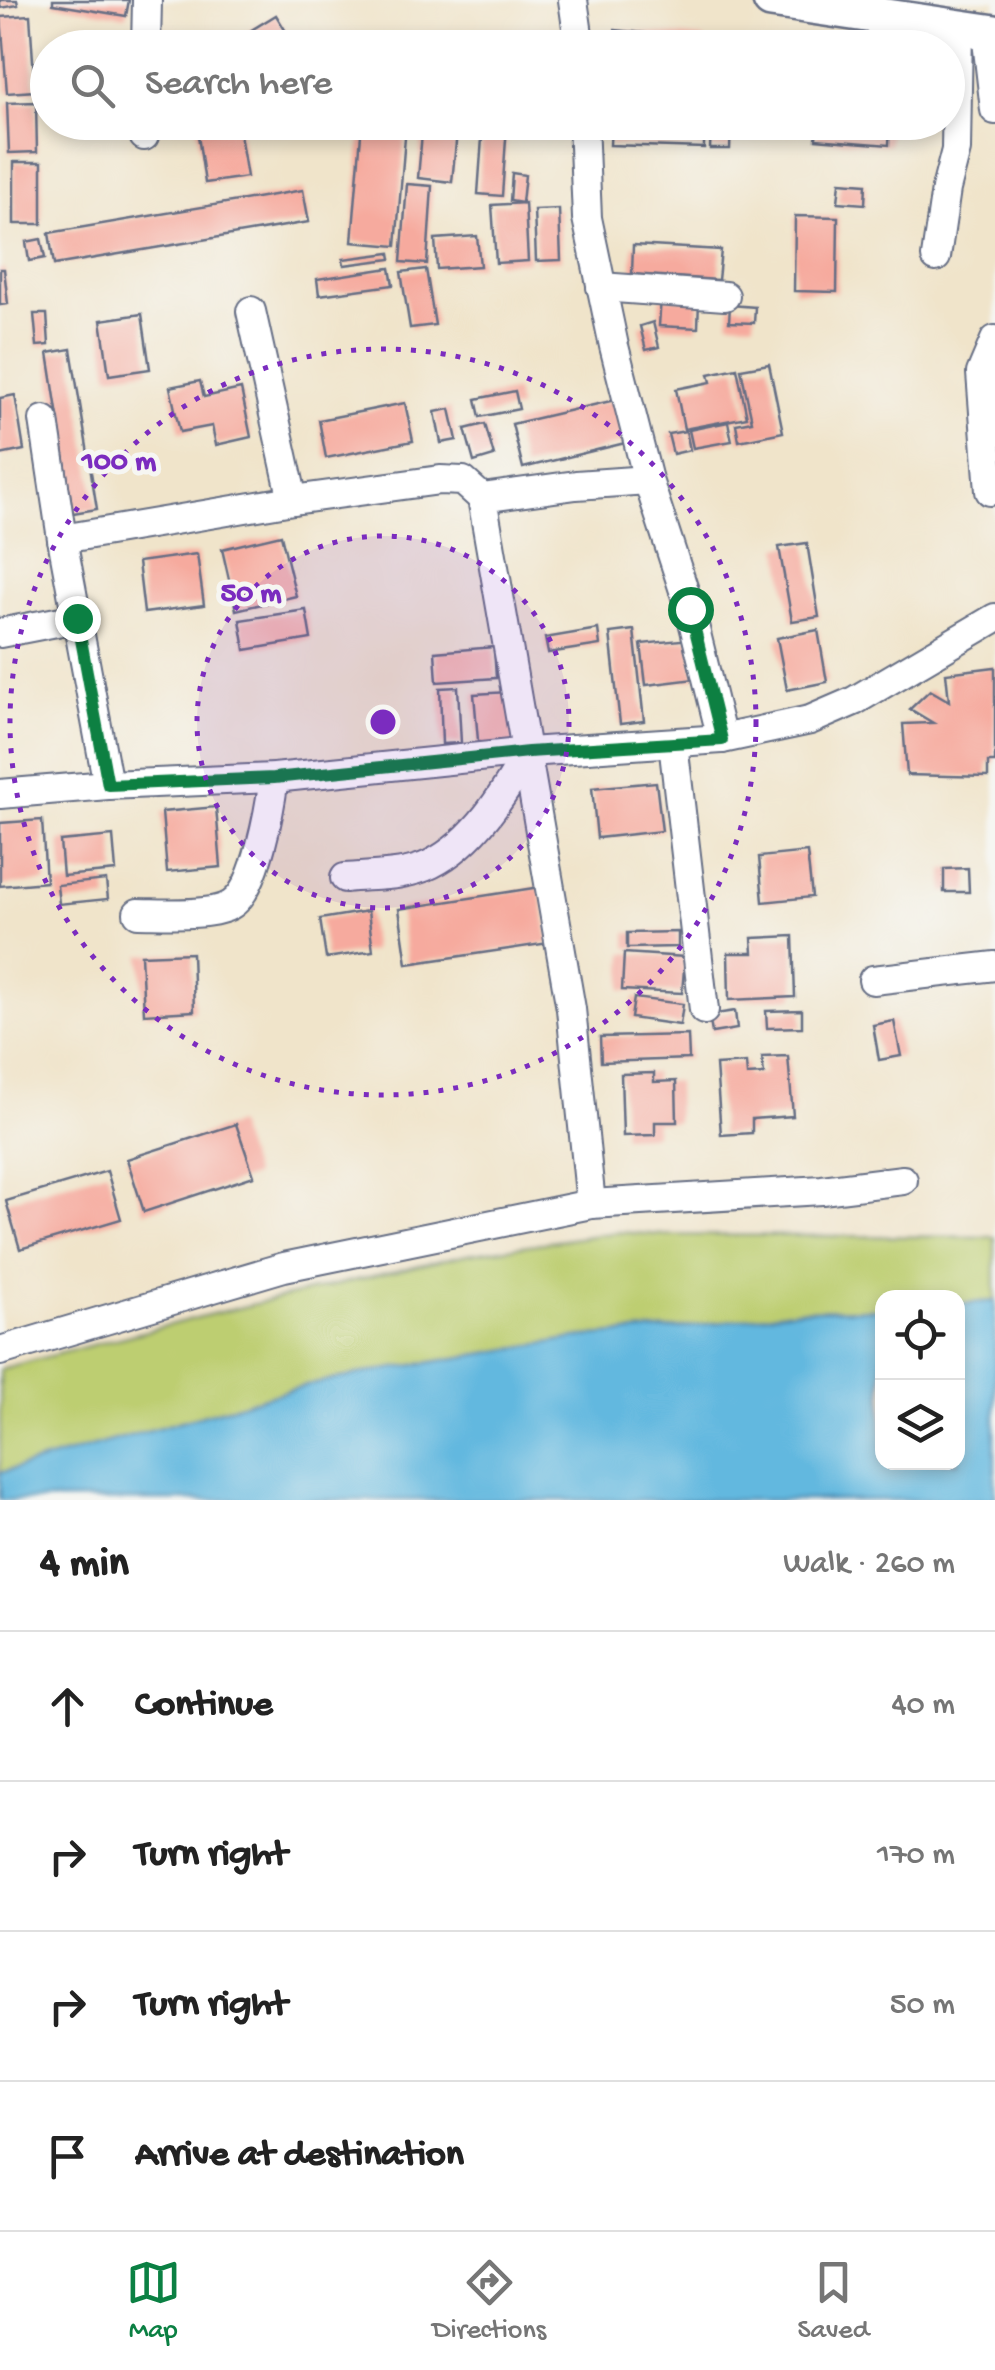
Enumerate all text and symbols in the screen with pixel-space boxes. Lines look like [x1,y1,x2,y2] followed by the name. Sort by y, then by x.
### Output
[30,30,965,140] search box
[65,58,120,113] icon: search
[145,63,332,107] text: Search here
[81,446,157,481] text: 100 m
[220,578,282,613] text: 50 m
[668,587,714,633] route start
[55,596,101,642] route end
[365,704,401,740] centre of rings
[875,1290,965,1470] map controls
[875,1290,965,1380] button: locate
[875,1380,965,1470] button: layers
[40,1541,129,1590] text: 4 min
[783,1546,955,1584] text: Walk · 260 m
[40,1679,95,1734] icon: ahead
[135,1684,273,1728] text: Continue
[891,1687,955,1725] text: 40 m
[40,1829,95,1884] icon: right
[135,1834,287,1878] text: Turn right
[877,1837,955,1875] text: 170 m
[40,1979,95,2034] icon: right
[135,1984,287,2028] text: Turn right
[890,1987,955,2025] text: 50 m
[40,2129,95,2184] icon: arrive
[135,2134,464,2178] text: Arrive at destination
[126,2255,181,2348] tab: Map
[432,2255,546,2348] tab: Directions
[797,2255,869,2348] tab: Saved

